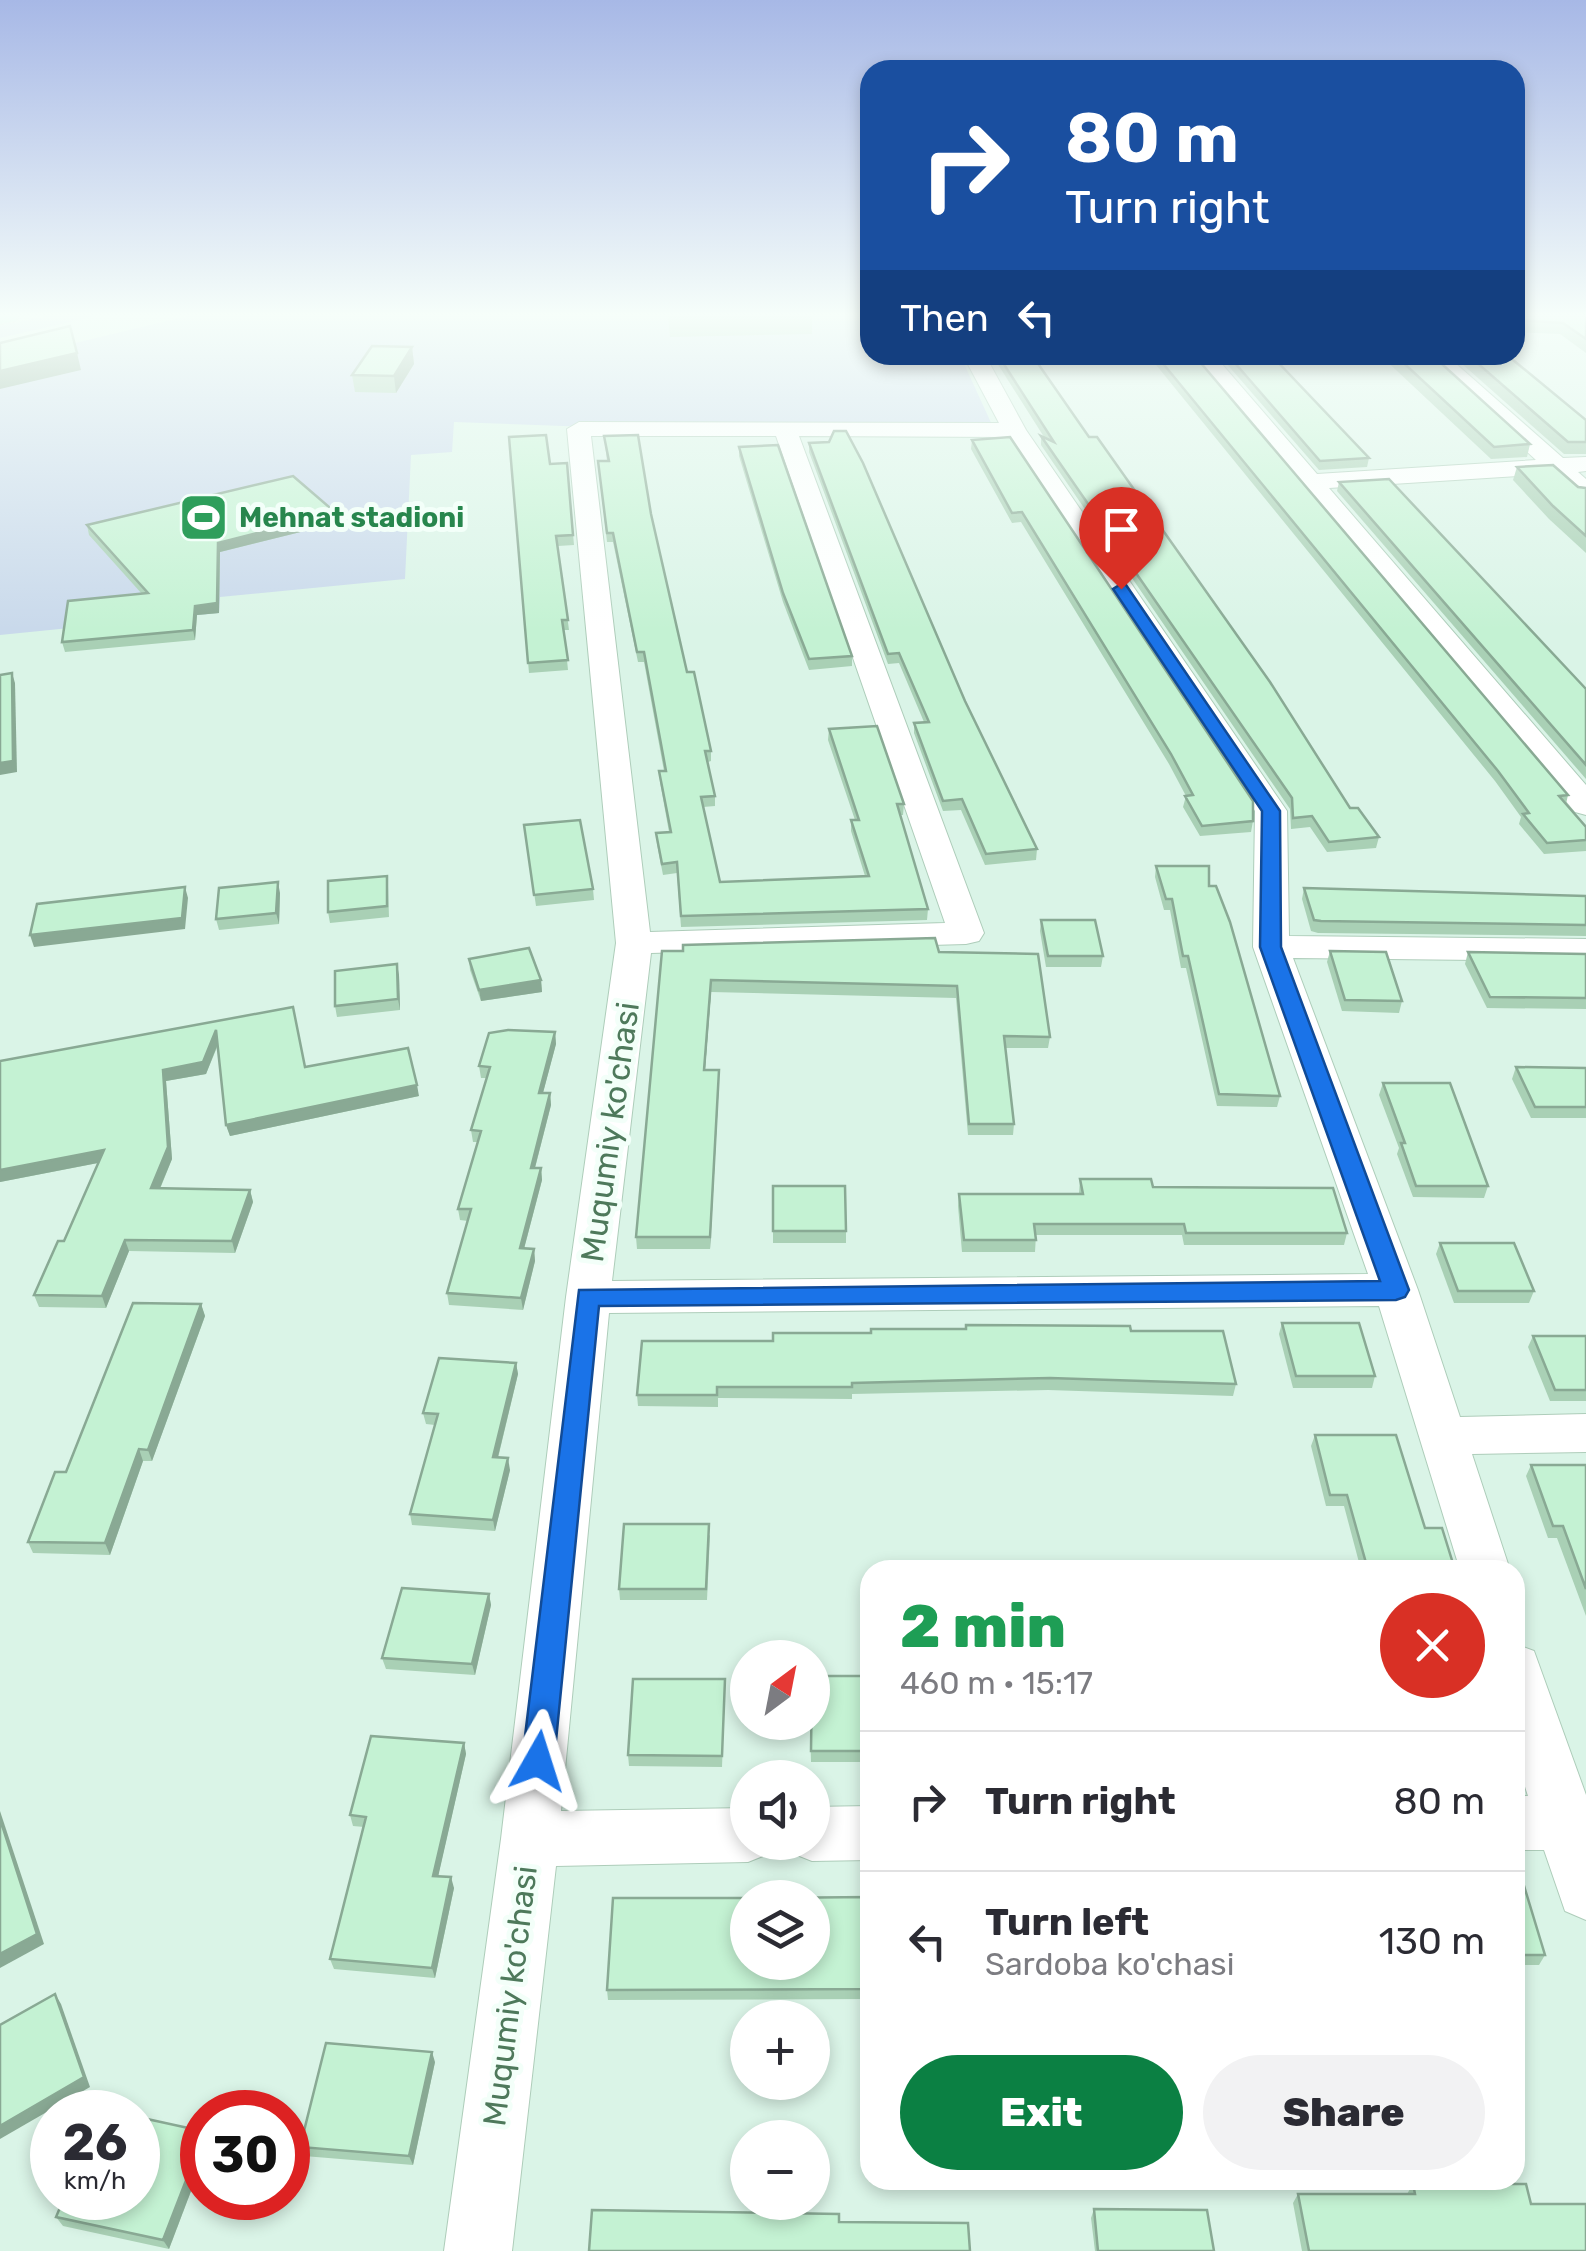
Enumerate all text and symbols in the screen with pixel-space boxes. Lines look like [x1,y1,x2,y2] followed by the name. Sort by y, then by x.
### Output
[1065,97,1239,180] text: 80 m
[900,100,1030,230] icon: right
[1065,181,1269,234] text: Turn right
[1009,290,1064,345] icon: left
[900,295,989,341] text: Then
[1079,487,1164,590] pin
[178,491,230,543] sports icon: Mehnat stadioni
[239,501,464,534] place label: Mehnat stadioni
[1094,502,1149,557] icon: arrive
[573,1000,647,1264] street label: Muqumiy ko'chasi
[900,1591,1066,1662] text: 2 min
[1380,1593,1485,1698] button: close
[730,1640,830,1740] north arrow
[730,1640,830,2220] map controls
[900,1664,1093,1702] text: 460 m · 15:17
[486,1709,590,1813] position arrow
[730,1760,830,1860] button: sound
[900,1774,955,1829] icon: right
[985,1778,1176,1824] text: Turn right
[1394,1778,1485,1824] text: 80 m
[475,1864,545,2128] street label: Muqumiy ko'chasi
[730,1880,830,1980] button: layers
[985,1899,1149,1945] text: Turn left
[900,1914,955,1969] icon: left
[1379,1918,1485,1964] text: 130 m
[985,1945,1234,1983] text: Sardoba ko'chasi
[730,2000,830,2100] button: +
[900,2055,1183,2170] button: Exit
[1203,2055,1485,2170] button: Share
[180,2090,310,2220] speed limit sign: 30
[62,2113,128,2173] text: 26
[730,2120,830,2220] button: −
[64,2166,126,2195] text: km/h

